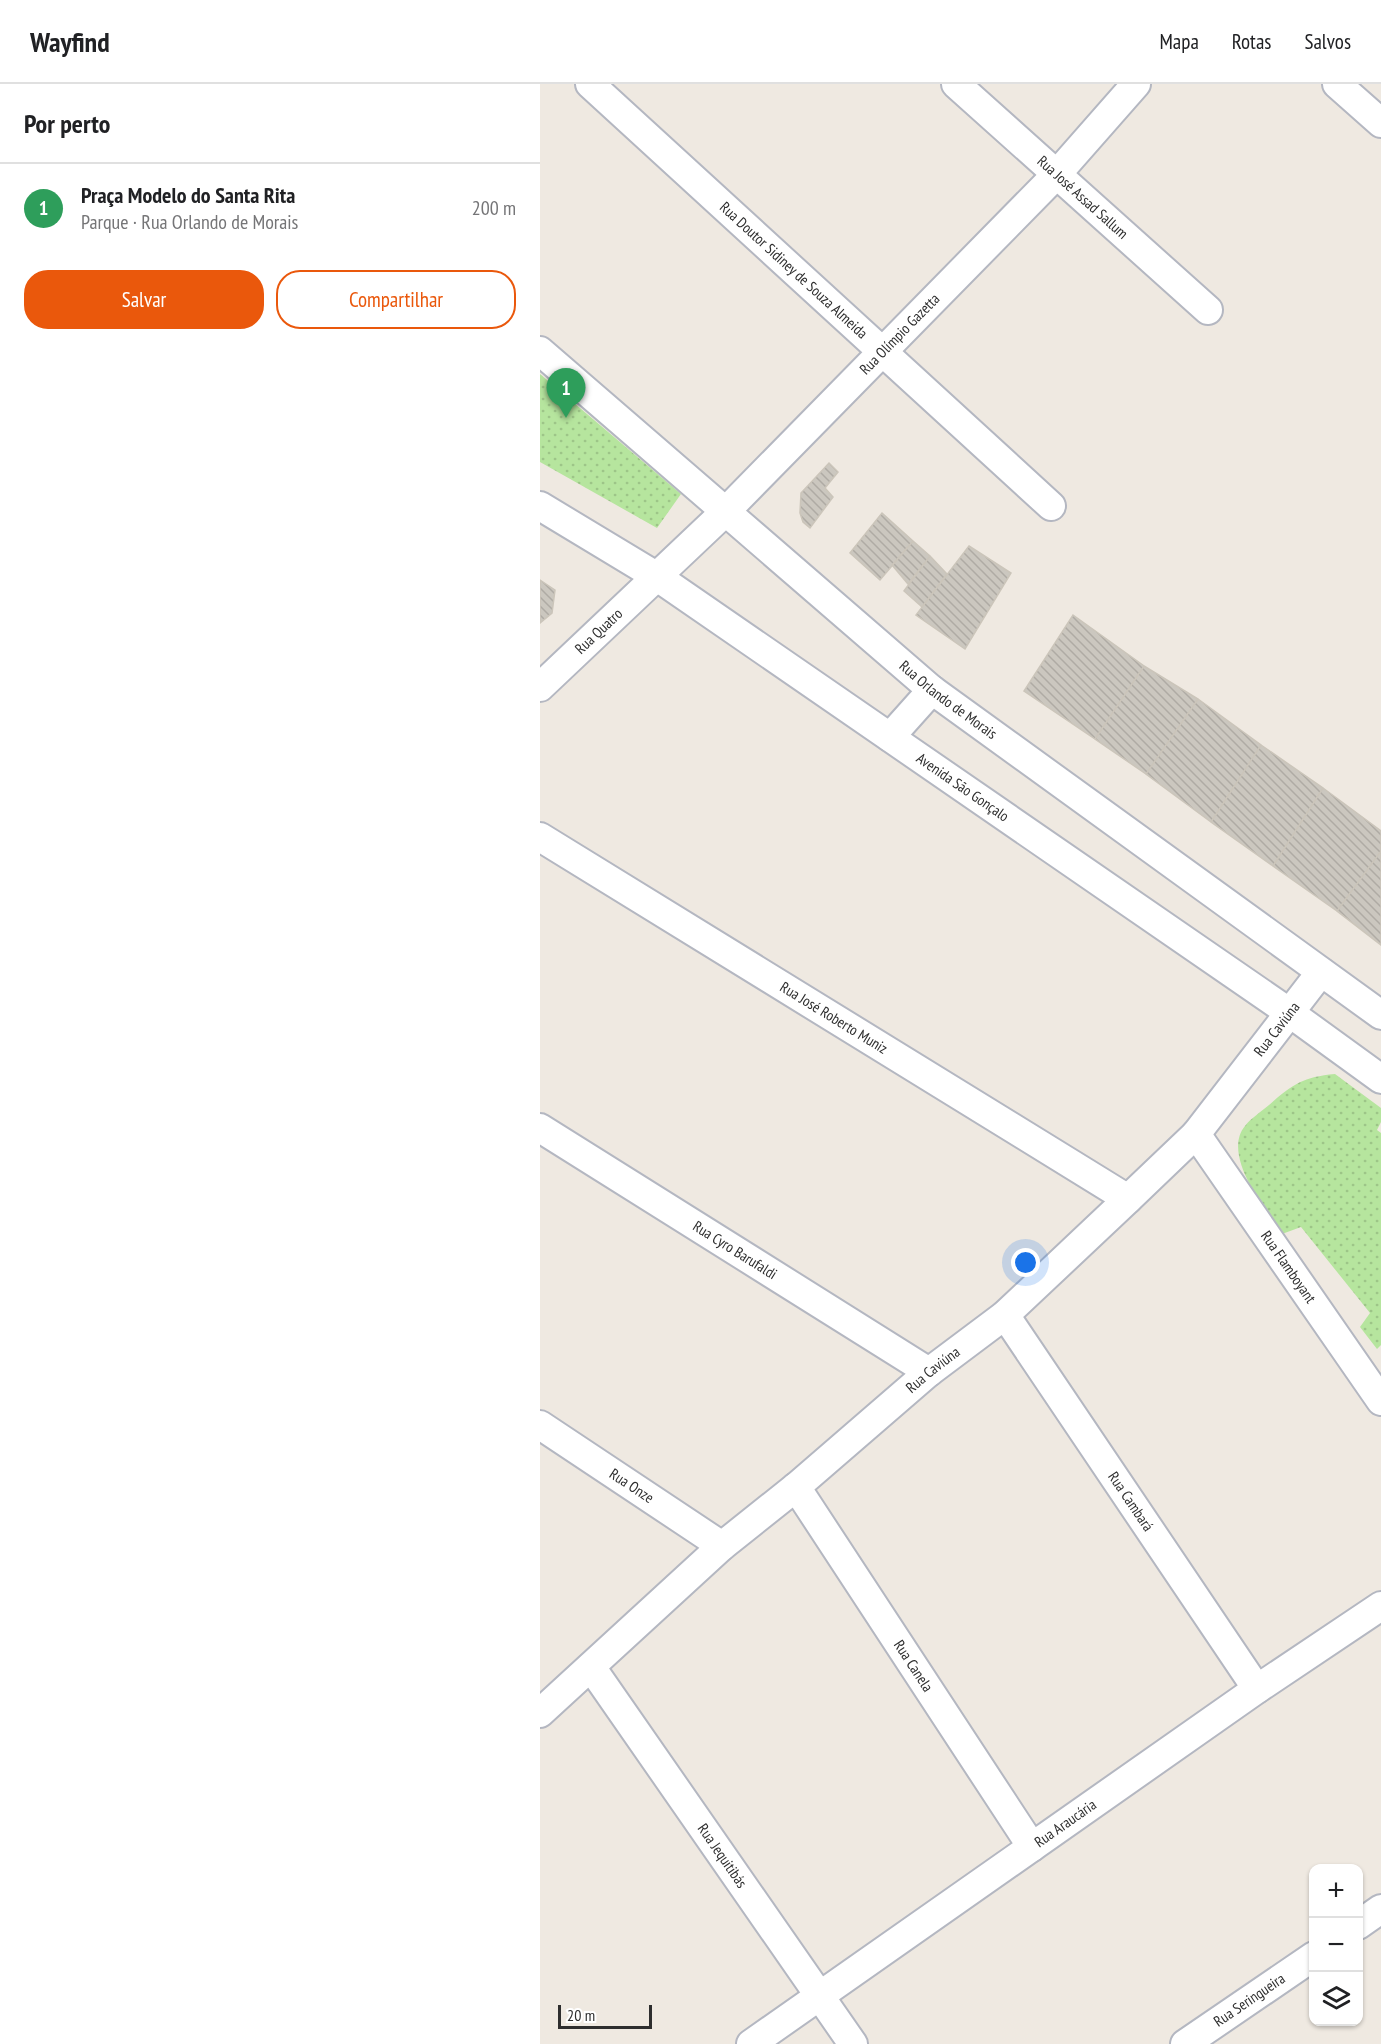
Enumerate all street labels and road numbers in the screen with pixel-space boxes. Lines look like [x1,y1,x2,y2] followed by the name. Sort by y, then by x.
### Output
[1033,151,1132,243] street label: Rua José Assad Sallum
[716,198,872,342] street label: Rua Doutor Sidiney de Souza Almeida
[855,289,943,378] street label: Rua Olímpio Gazetta
[571,604,626,658] street label: Rua Quatro
[896,656,1001,743] street label: Rua Orlando de Morais
[913,748,1013,826] street label: Avenida São Gonçalo
[777,977,891,1058] street label: Rua José Roberto Muniz
[1249,998,1304,1060] street label: Rua Caviúna
[690,1216,781,1283] street label: Rua Cyro Barufaldi
[1257,1227,1320,1307] street label: Rua Flamboyant
[902,1342,964,1397] street label: Rua Caviúna
[606,1464,658,1507] street label: Rua Onze
[1104,1468,1158,1535] street label: Rua Cambará
[890,1636,938,1695] street label: Rua Canela
[1031,1795,1100,1851] street label: Rua Araucária
[694,1820,752,1891] street label: Rua Jequitibás
[1210,1969,1288,2031] street label: Rua Seringueira

